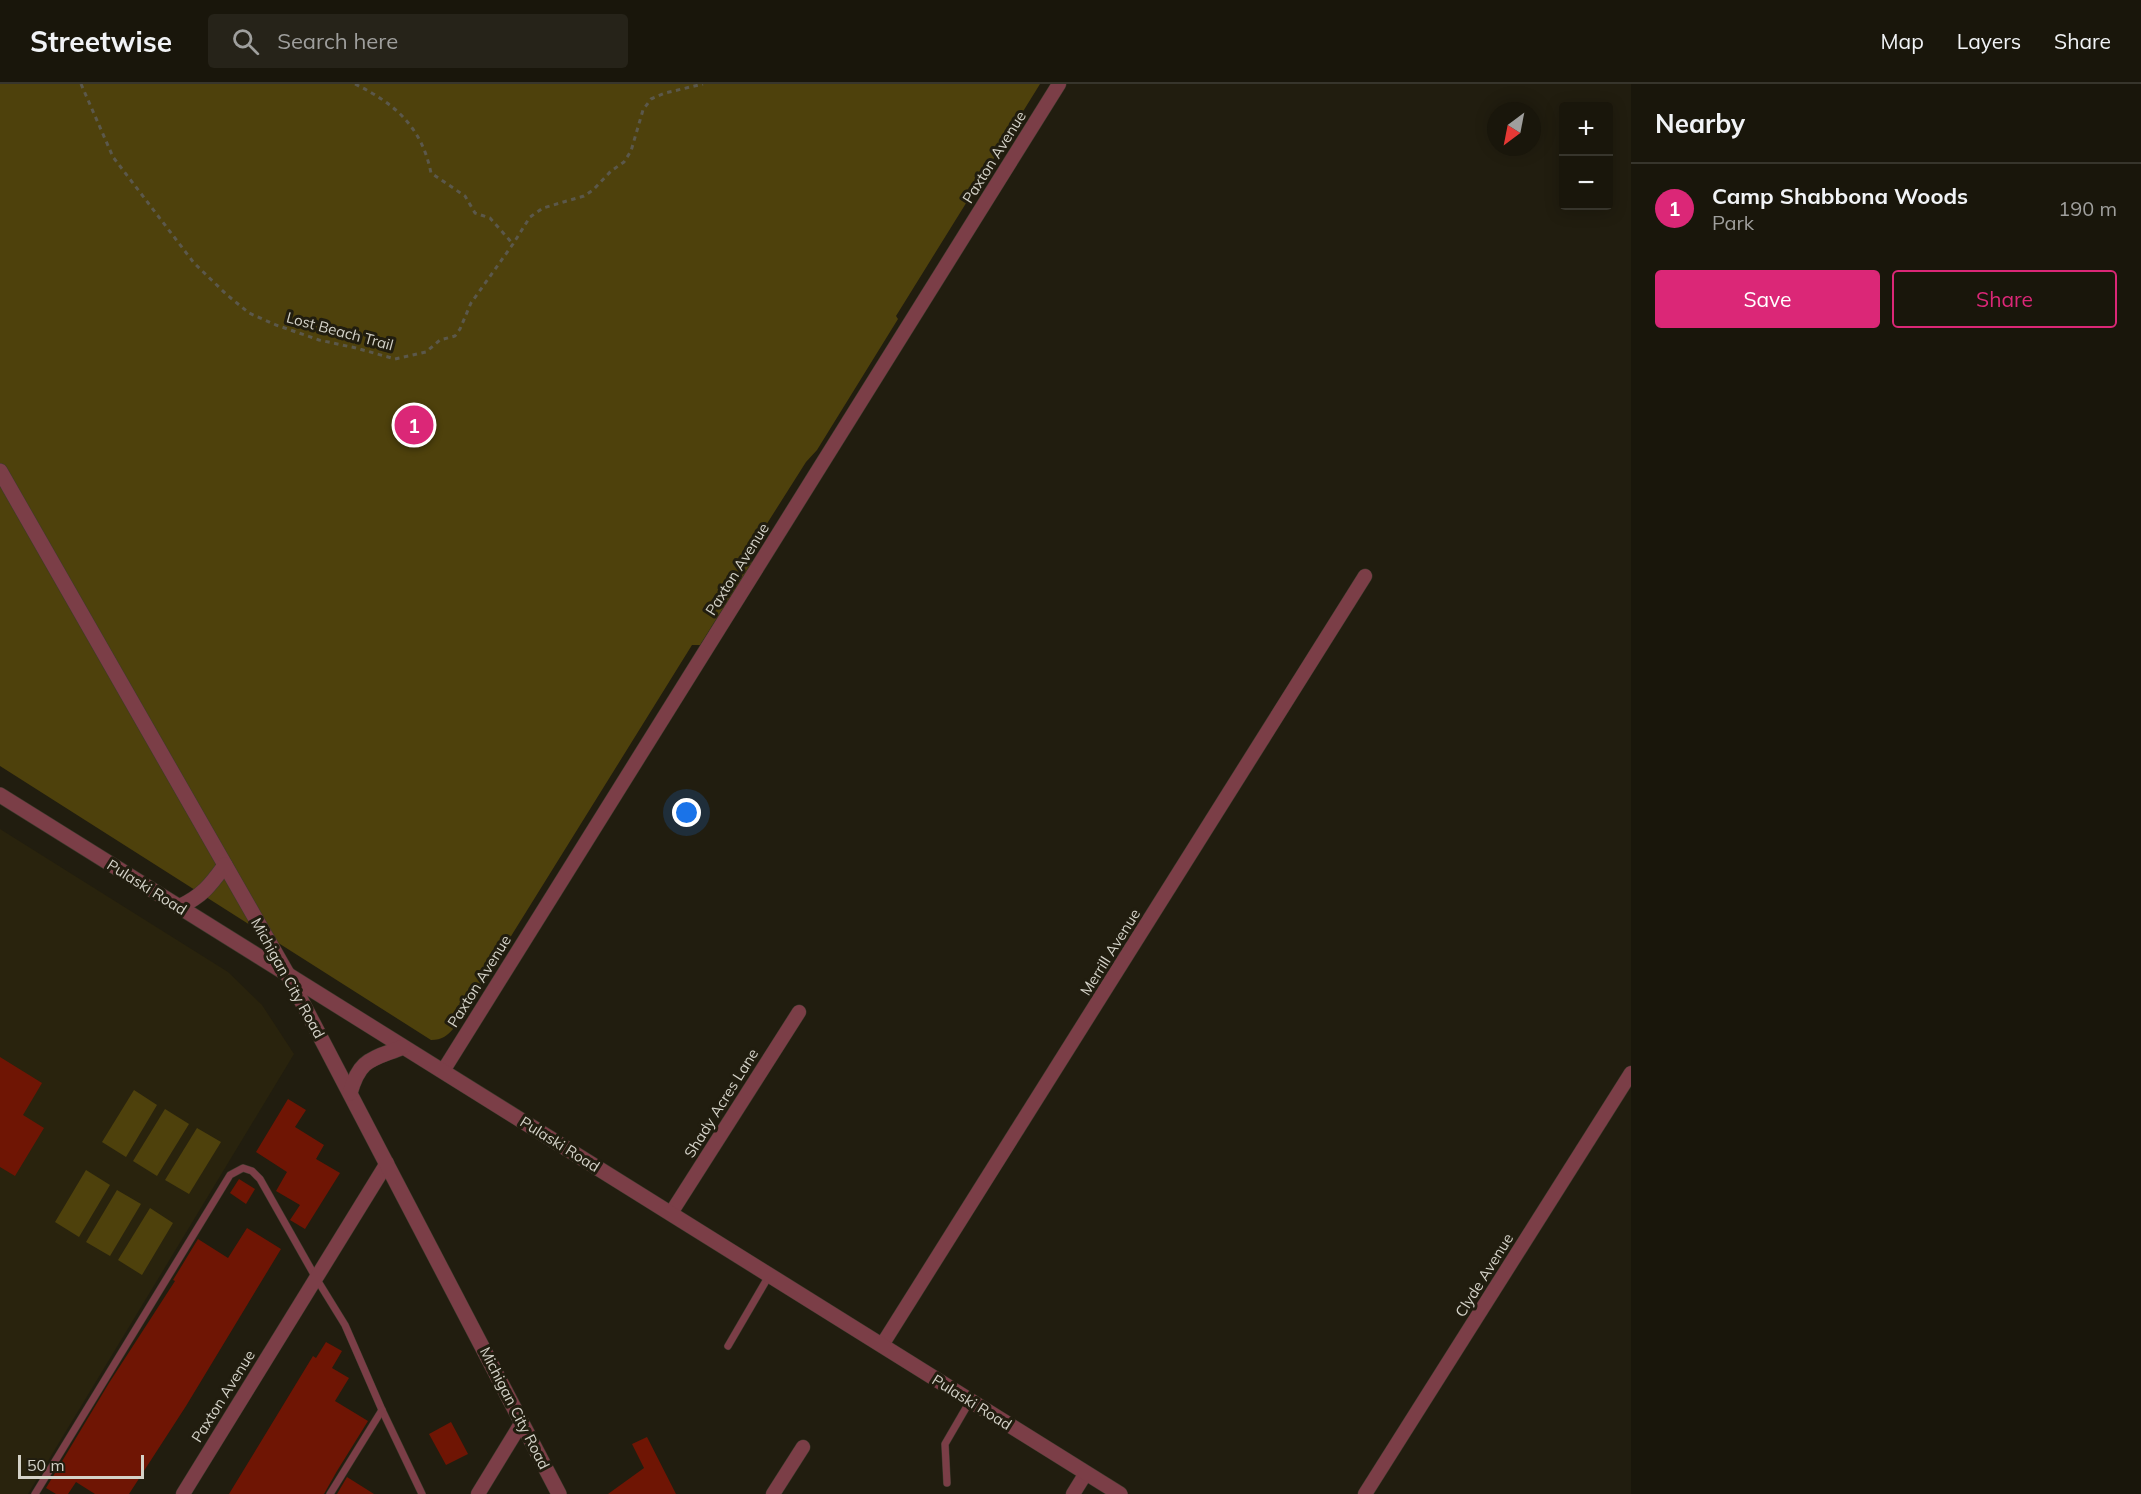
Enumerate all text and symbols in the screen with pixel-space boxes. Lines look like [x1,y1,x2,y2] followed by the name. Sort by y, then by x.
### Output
[208,14,628,68] search box
[30,24,172,59] text: Streetwise
[229,25,262,58] icon: search
[277,27,398,55] text: Search here
[1881,28,1924,54] text: Map
[1957,28,2021,54] text: Layers
[2054,28,2111,54] text: Share
[1487,102,1541,156] north arrow
[1559,102,1613,210] map controls
[1559,102,1613,156] button: +
[958,107,1030,207] street label: Paxton Avenue
[1655,107,1745,140] text: Nearby
[1559,156,1613,210] button: −
[1712,182,1968,210] text: Camp Shabbona Woods
[1669,196,1681,221] text: 1
[2058,196,2117,221] text: 190 m
[1712,210,1754,235] text: Park
[1655,270,1880,328] button: Save
[1892,270,2117,328] button: Share
[284,308,396,354] street label: Lost Beach Trail
[394,402,434,448] pin: 1
[701,519,773,619] street label: Paxton Avenue
[672,798,701,827] your location
[104,855,190,919] street label: Pulaski Road
[1076,905,1144,999] street label: Merrill Avenue
[247,914,329,1042] street label: Michigan City Road
[443,931,515,1031] street label: Paxton Avenue
[680,1045,762,1161] street label: Shady Acres Lane
[517,1112,603,1176] street label: Pulaski Road
[1451,1230,1517,1320] street label: Clyde Avenue
[476,1344,554,1472] street label: Michigan City Road
[187,1346,259,1446] street label: Paxton Avenue
[929,1370,1015,1434] street label: Pulaski Road
[18,1452,144,1480] scale bar
[27,1455,64,1475] text: 50 m

